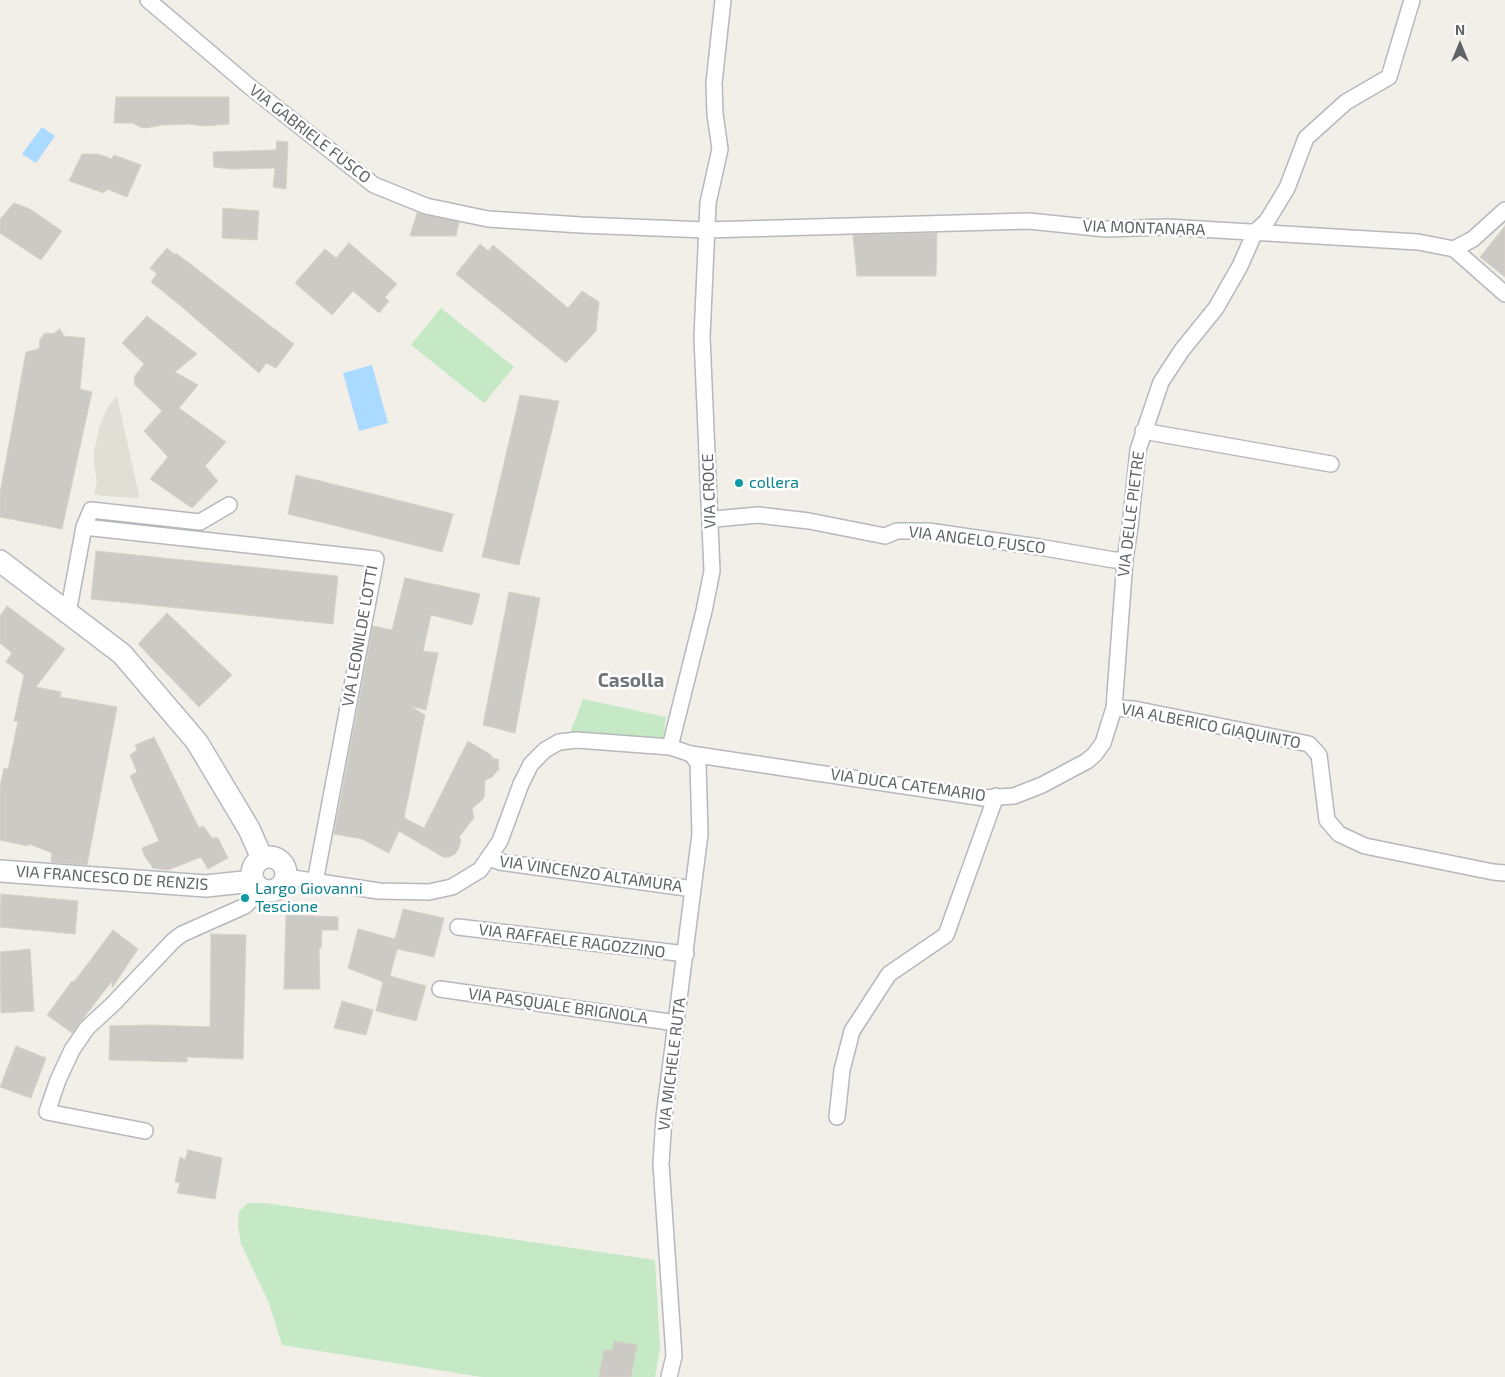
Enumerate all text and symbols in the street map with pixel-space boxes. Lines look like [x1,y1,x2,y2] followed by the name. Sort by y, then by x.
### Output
[1435,20,1485,70] north arrow
[1455,21,1465,38] text: N
[245,81,375,187] street label: VIA GABRIELE FUSCO
[1082,216,1206,240] street label: VIA MONTANARA
[1114,450,1148,578] street label: VIA DELLE PIETRE
[698,453,720,529] street label: VIA CROCE
[749,473,799,493] place label: collera
[733,477,745,489] marker: collera
[907,522,1047,558] street label: VIA ANGELO FUSCO
[338,564,382,708] street label: VIA LEONILDE LOTTI
[598,670,664,692] district label: Casolla
[1120,699,1302,753] street label: VIA ALBERICO GIAQUINTO
[829,765,987,805] street label: VIA DUCA CATEMARIO
[498,852,684,896] street label: VIA VINCENZO ALTAMURA
[15,862,209,894] street label: VIA FRANCESCO DE RENZIS
[255,879,363,917] place label: Largo Giovanni Tescione
[239,892,251,904] marker: Largo Giovanni Tescione
[477,920,667,962] street label: VIA RAFFAELE RAGOZZINO
[467,984,649,1028] street label: VIA PASQUALE BRIGNOLA
[654,996,690,1132] street label: VIA MICHELE RUTA

